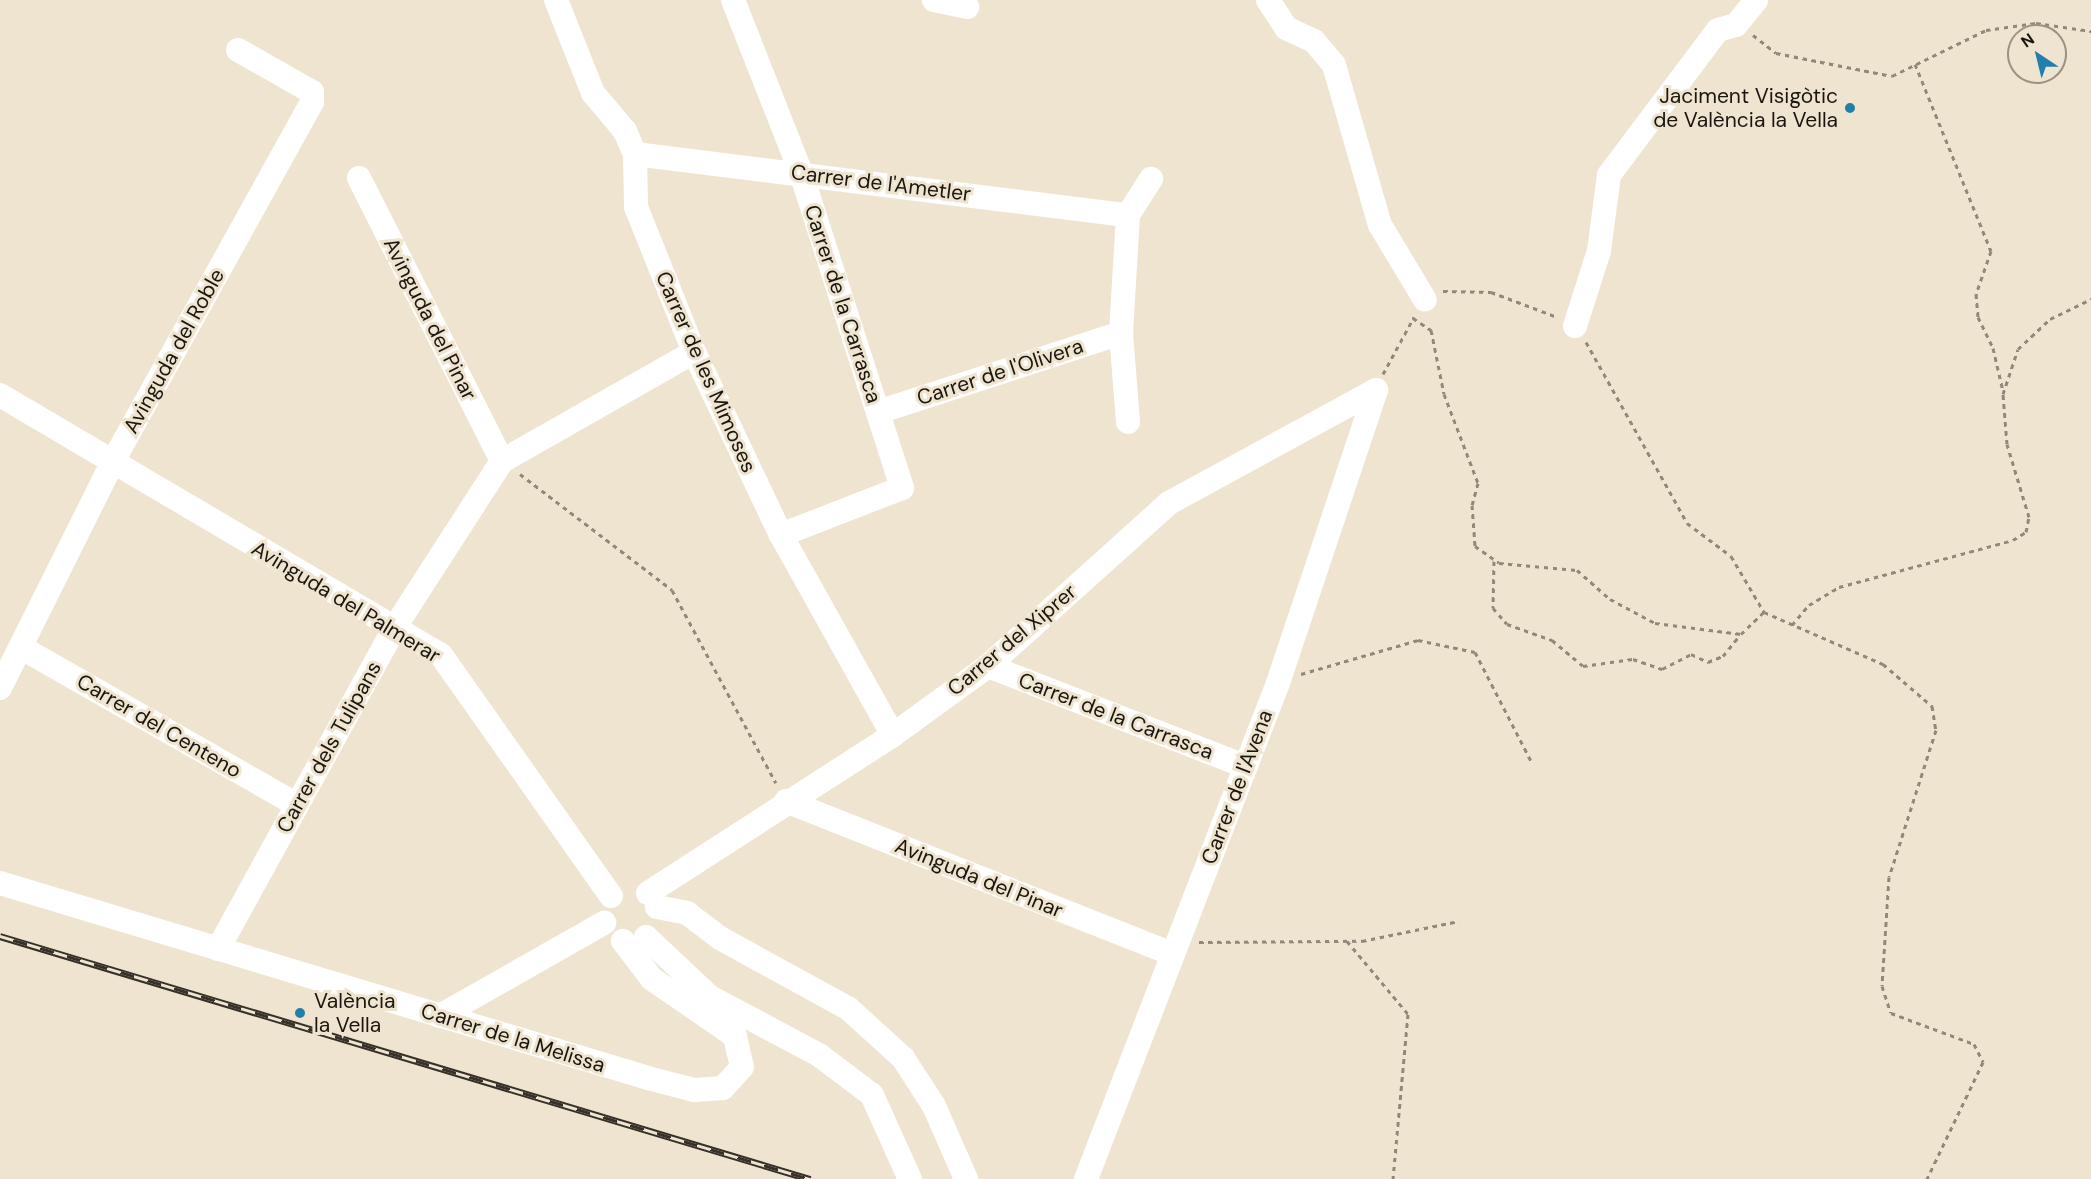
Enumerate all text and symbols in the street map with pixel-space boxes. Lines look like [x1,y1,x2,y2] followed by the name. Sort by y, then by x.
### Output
[2007,24,2067,84] north arrow
[2017,29,2038,52] text: N
[1653,83,1838,133] place label: Jaciment Visigòtic de València la Vella
[1843,101,1857,115] marker: Jaciment Visigòtic de València la Vella
[790,159,972,207] street label: Carrer de l'Ametler
[799,202,887,406] street label: Carrer de la Carrasca
[378,234,482,404] street label: Avinguda del Pinar
[118,264,230,438] street label: Avinguda del Roble
[650,268,762,476] street label: Carrer de les Mimoses
[914,333,1086,411] street label: Carrer de l'Olivera
[247,536,445,668] street label: Avinguda del Palmerar
[943,579,1081,701] street label: Carrer del Xiprer
[271,657,387,837] street label: Carrer dels Tulipans
[1015,667,1217,765] street label: Carrer de la Carrasca
[72,669,246,783] street label: Carrer del Centeno
[1196,706,1278,868] street label: Carrer de l'Avena
[891,833,1067,923] street label: Avinguda del Pinar
[314,988,395,1038] place label: València la Vella
[418,998,608,1078] street label: Carrer de la Melissa
[291,1004,309,1022] marker: València la Vella

